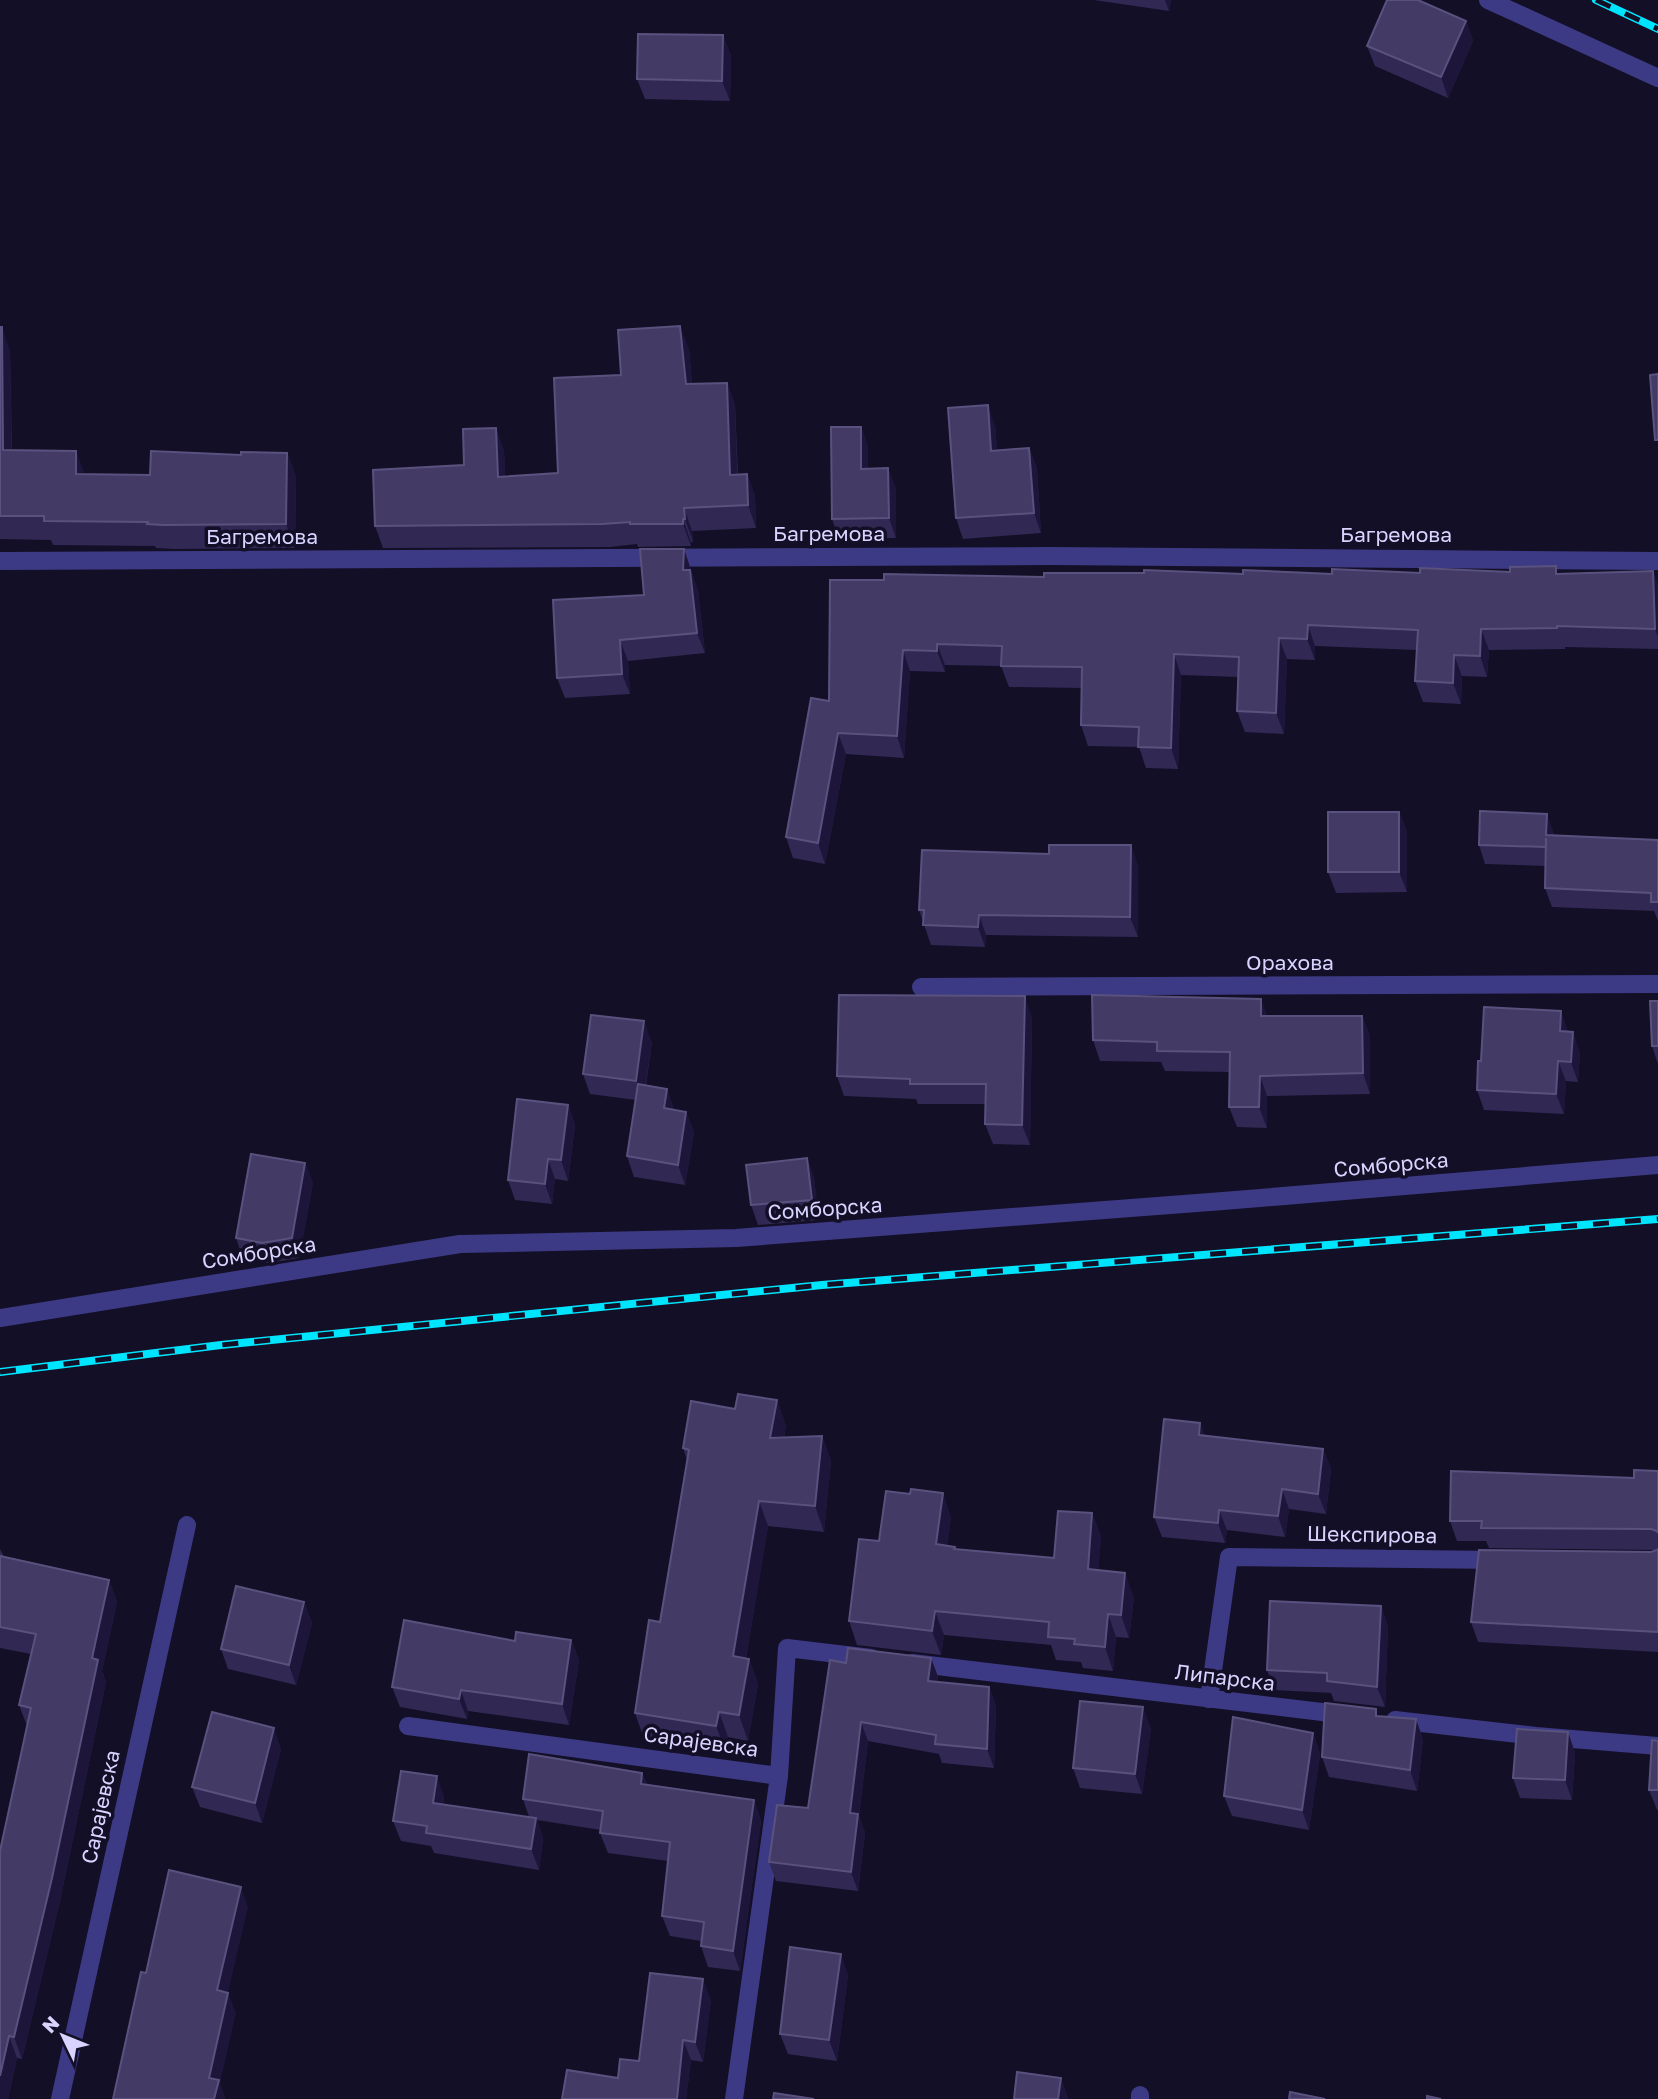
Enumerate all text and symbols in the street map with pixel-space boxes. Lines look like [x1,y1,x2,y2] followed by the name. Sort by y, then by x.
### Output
[773,520,885,546] street label: Багремова
[1340,521,1452,547] street label: Багремова
[206,523,318,549] street label: Багремова
[1246,949,1334,975] street label: Орахова
[1332,1146,1449,1182] street label: Сомборска
[767,1191,883,1225] street label: Сомборска
[200,1230,318,1274] street label: Сомборска
[1307,1520,1437,1548] street label: Шекспирова
[1174,1658,1277,1696] street label: Липарска
[642,1720,760,1762] street label: Сарајевска
[75,1747,125,1866] street label: Сарајевска
[28,2001,98,2071] north arrow
[37,2011,64,2037] text: N

